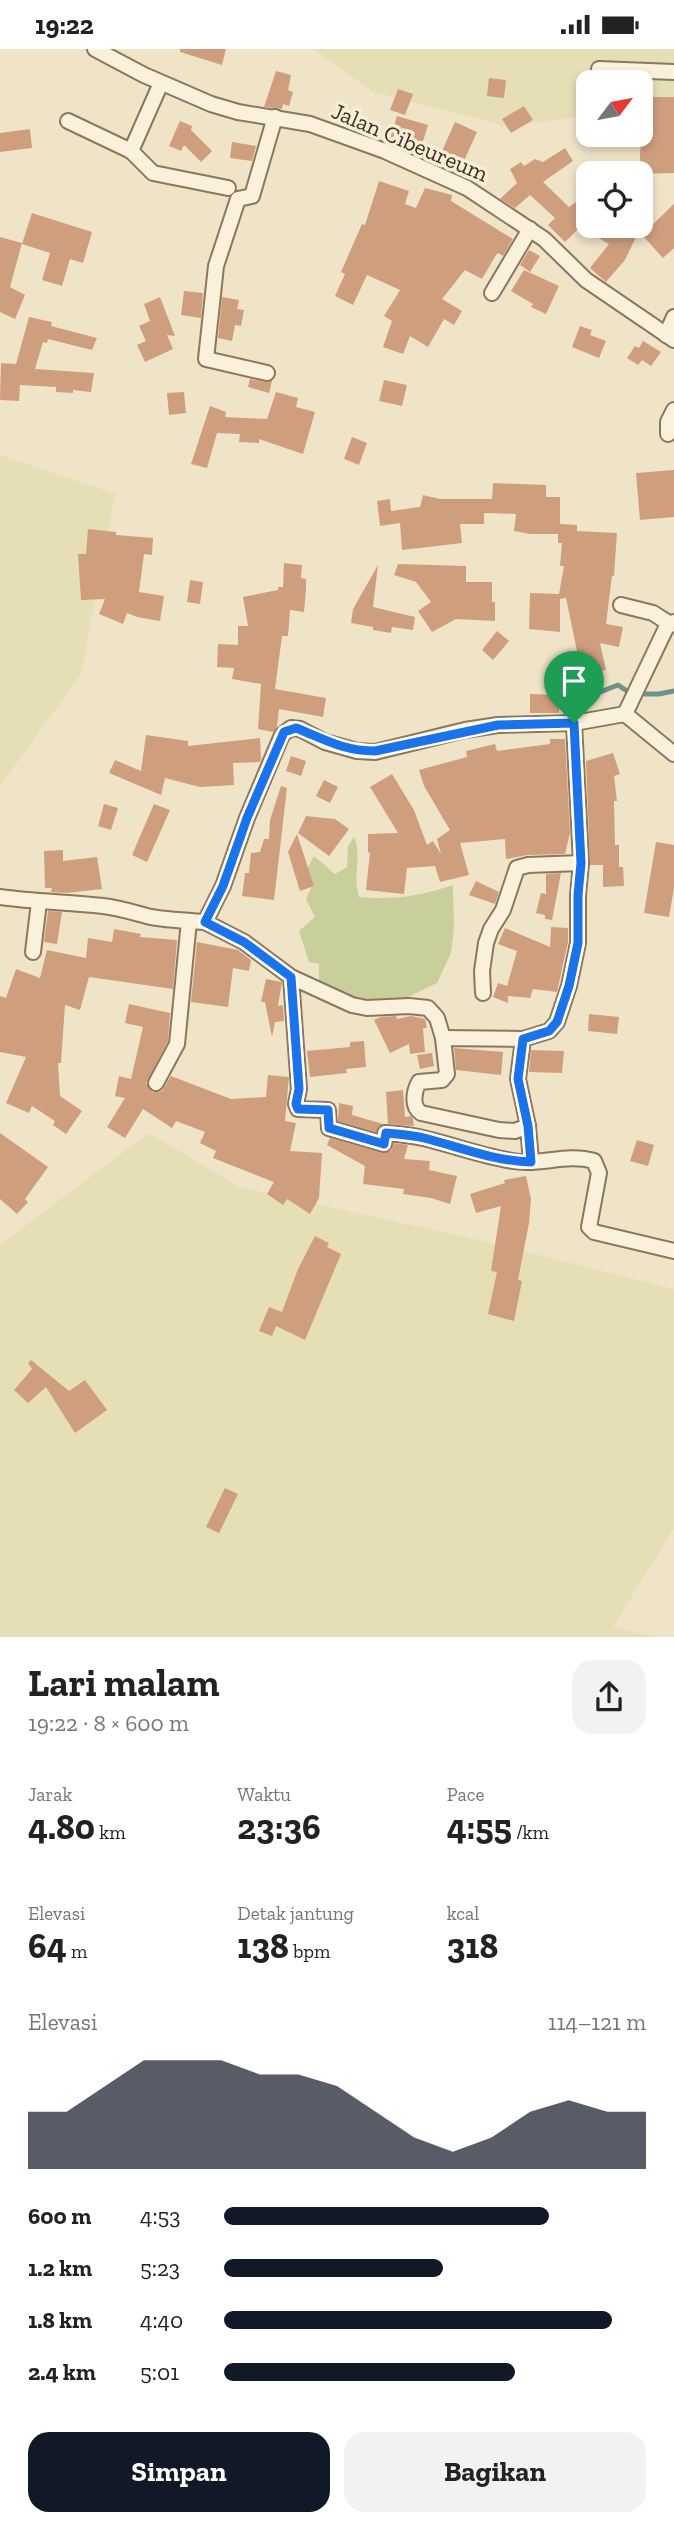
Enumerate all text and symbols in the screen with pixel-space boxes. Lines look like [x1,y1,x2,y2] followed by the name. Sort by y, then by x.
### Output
[35,9,94,41] text: 19:22
[576,70,653,147] north arrow
[576,70,653,238] map controls
[328,96,493,188] street label: Jalan Cibeureum
[576,161,653,238] button: locate
[544,651,604,723] pin
[555,662,593,700] icon: arrive
[28,1660,220,1706] text: Lari malam
[572,1660,646,1734] button: share
[28,1709,189,1737] text: 19:22 · 8 × 600 m
[28,1783,72,1806] text: Jarak
[237,1783,291,1806] text: Waktu
[447,1783,484,1806] text: Pace
[28,1806,95,1848] text: 4.80
[237,1806,321,1848] text: 23:36
[447,1806,512,1848] text: 4:55
[95,1821,126,1844] text: km
[512,1821,549,1844] text: /km
[28,1902,85,1925] text: Elevasi
[237,1902,354,1925] text: Detak jantung
[447,1902,479,1925] text: kcal
[28,1925,67,1967] text: 64
[237,1925,289,1967] text: 138
[447,1925,498,1967] text: 318
[67,1940,87,1963] text: m
[289,1940,330,1963] text: bpm
[28,2008,97,2036] text: Elevasi
[548,2008,646,2036] text: 114–121 m
[28,2202,91,2230] text: 600 m
[140,2202,181,2230] text: 4:53
[28,2254,92,2282] text: 1.2 km
[140,2254,180,2282] text: 5:23
[28,2306,92,2334] text: 1.8 km
[140,2306,183,2334] text: 4:40
[28,2358,96,2386] text: 2.4 km
[140,2358,179,2386] text: 5:01
[28,2432,330,2512] button: Simpan
[344,2432,646,2512] button: Bagikan

